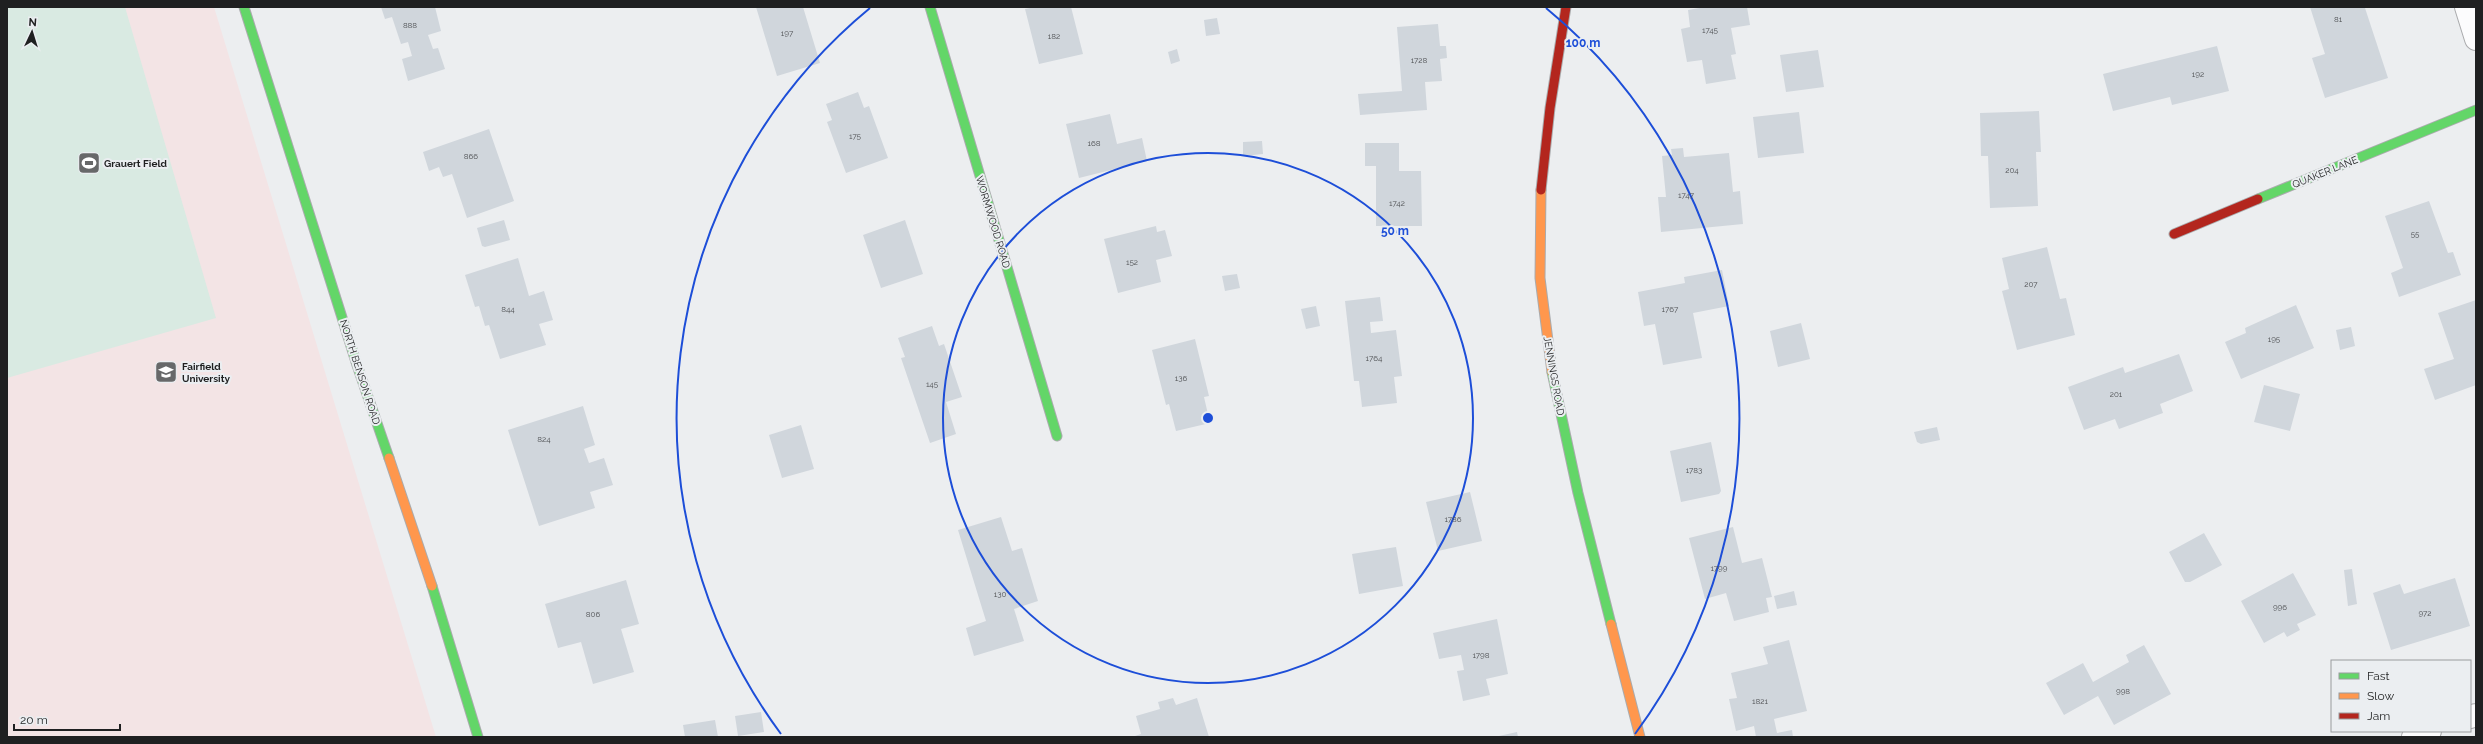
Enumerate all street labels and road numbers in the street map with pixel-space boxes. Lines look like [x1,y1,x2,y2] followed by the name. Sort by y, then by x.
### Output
[2291,154,2359,190] street label: QUAKER LANE
[974,175,1012,269] street label: WORMWOOD ROAD
[338,318,382,426] street label: NORTH BENSON ROAD
[1542,336,1566,416] street label: JENNINGS ROAD

